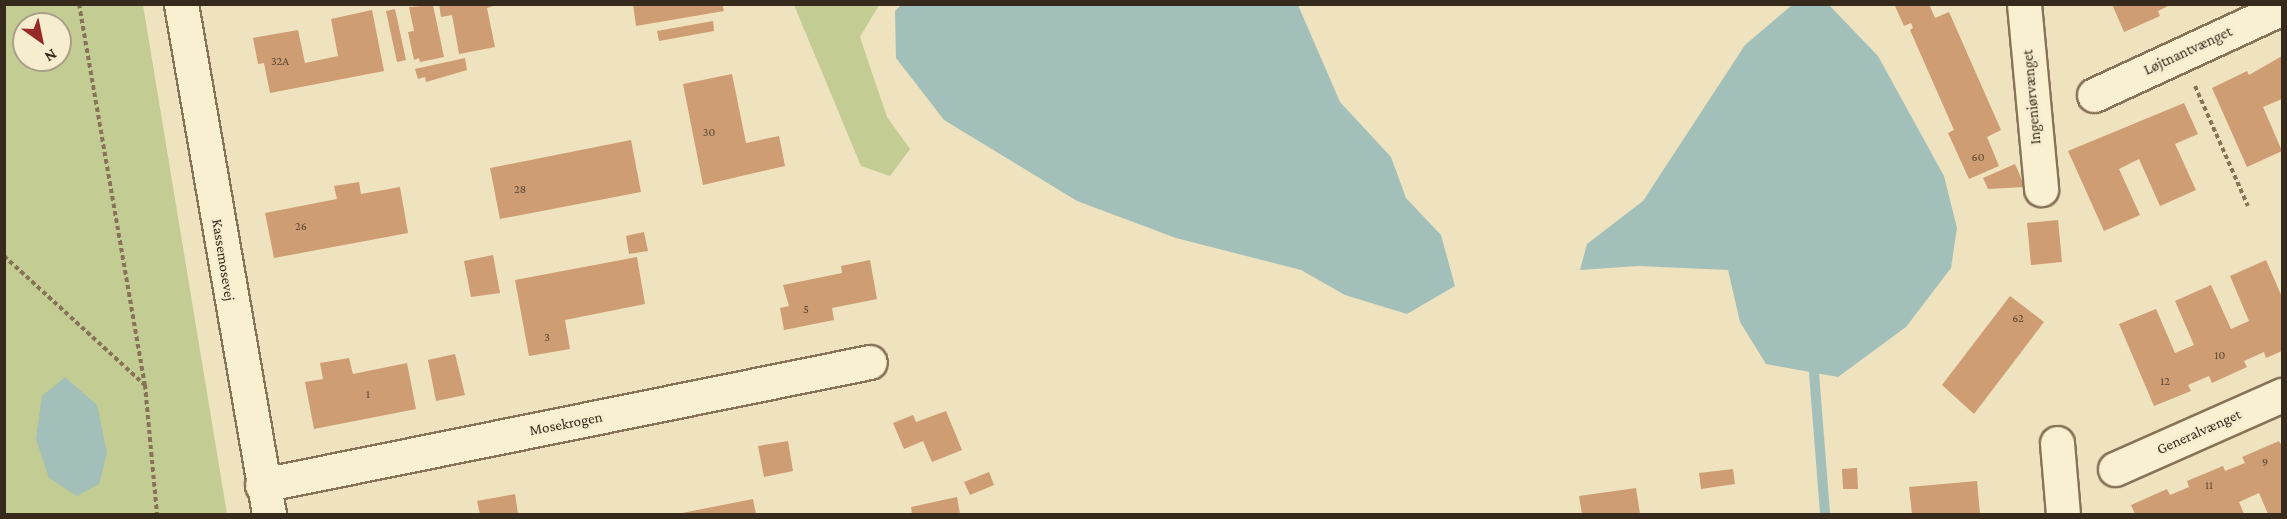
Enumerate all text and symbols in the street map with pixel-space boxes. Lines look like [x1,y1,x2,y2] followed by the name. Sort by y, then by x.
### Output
[12,12,72,72] north arrow
[2141,23,2235,79] street label: Løjtnantvænget
[42,46,60,66] text: N
[2019,49,2045,145] street label: Ingeniørvænget
[271,55,289,69] house number: 32A
[703,126,715,140] house number: 30
[1972,151,1984,165] house number: 60
[514,183,526,197] house number: 28
[208,218,238,302] street label: Kassemosevej
[295,220,307,234] house number: 26
[803,303,809,317] house number: 5
[2012,312,2024,326] house number: 62
[544,331,550,345] house number: 3
[2215,349,2225,363] house number: 10
[2160,375,2170,389] house number: 12
[366,388,370,402] house number: 1
[2154,405,2244,459] street label: Generalvænget
[528,408,604,440] street label: Mosekrogen
[2262,456,2268,470] house number: 9
[2205,479,2213,493] house number: 11

